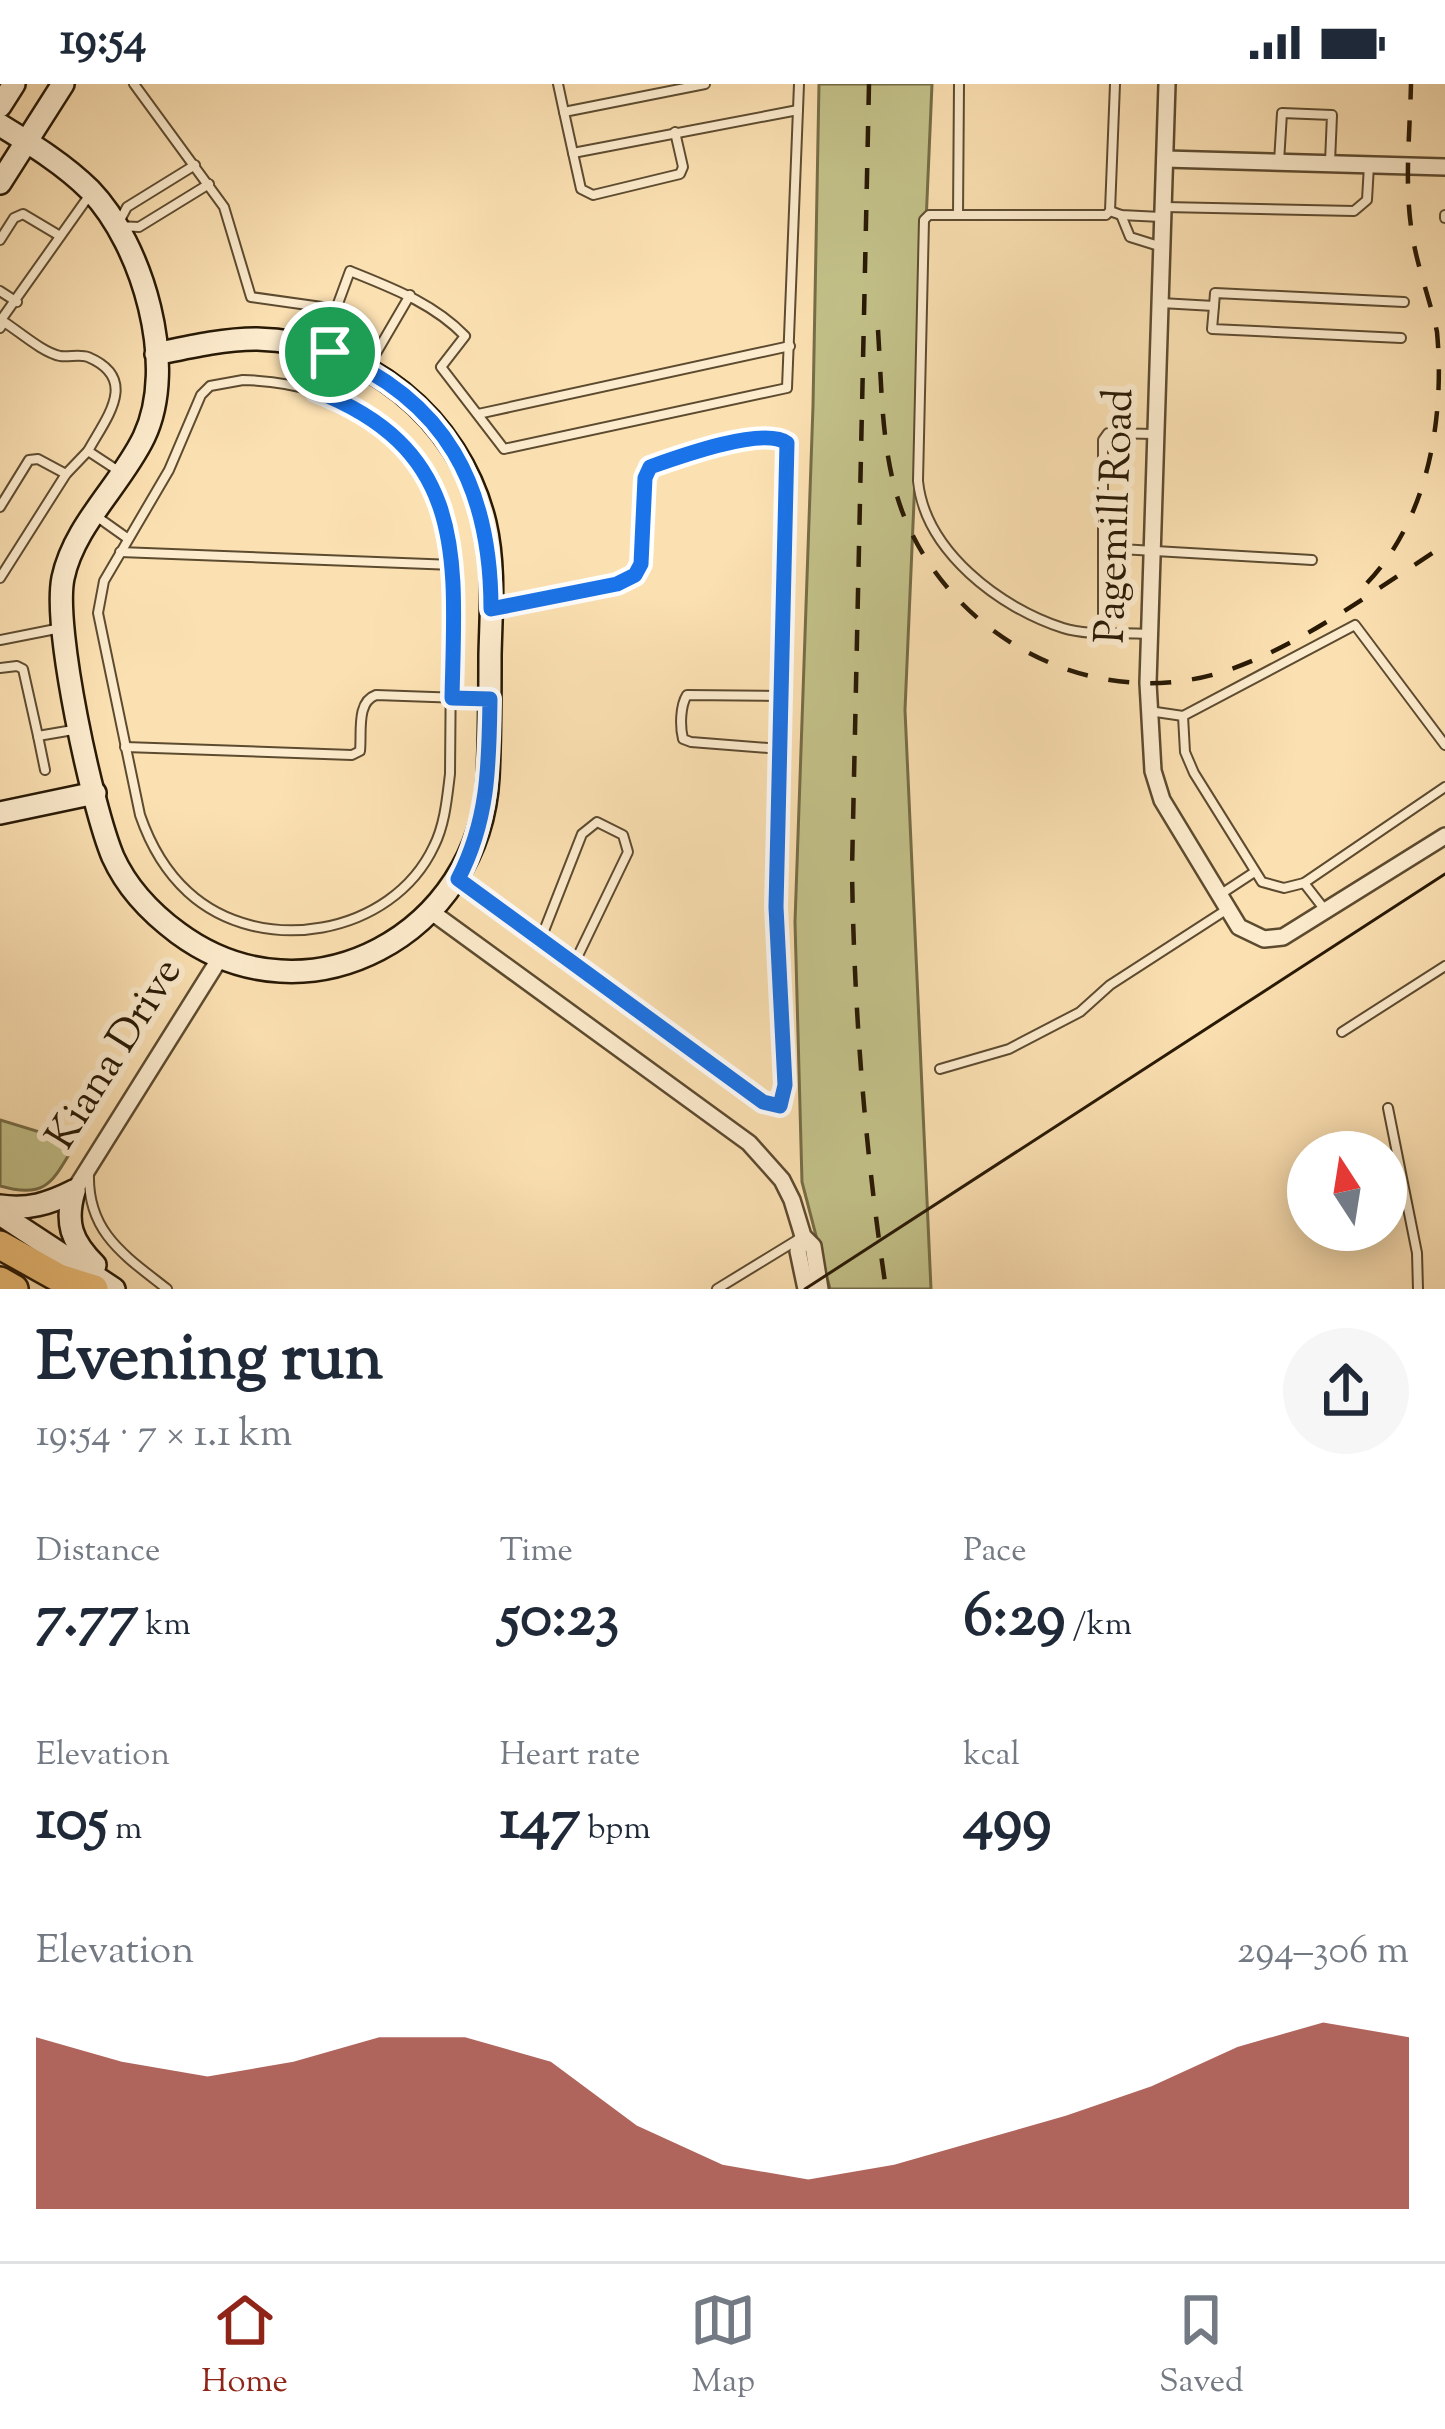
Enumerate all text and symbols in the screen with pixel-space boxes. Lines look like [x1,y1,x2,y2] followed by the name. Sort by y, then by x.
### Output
[60,10,147,75] text: 19:54
[279,301,381,403] pin
[297,319,363,385] icon: arrive
[1083,387,1151,645] street label: Pagemill Road
[33,948,199,1162] street label: Kiana Drive
[1287,1131,1407,1251] north arrow
[1287,1131,1407,1251] map controls
[36,1315,383,1410] text: Evening run
[1283,1328,1409,1454] button: share
[36,1408,292,1464] text: 19:54 · 7 × 1.1 km
[36,1528,160,1576] text: Distance
[500,1528,573,1576] text: Time
[963,1528,1027,1576] text: Pace
[36,1576,139,1663] text: 7.77
[500,1576,619,1663] text: 50:23
[963,1576,1065,1663] text: 6:29
[139,1602,191,1650] text: km
[1065,1602,1132,1650] text: /km
[36,1732,170,1780] text: Elevation
[500,1732,641,1780] text: Heart rate
[963,1732,1020,1780] text: kcal
[36,1780,108,1867] text: 105
[500,1780,580,1867] text: 147
[963,1780,1051,1867] text: 499
[108,1806,142,1854] text: m
[580,1806,651,1854] text: bpm
[36,1925,194,1981] text: Elevation
[1237,1925,1409,1981] text: 294–306 m
[201,2287,288,2407] tab: Home
[690,2287,756,2407] tab: Map
[1159,2287,1244,2407] tab: Saved

